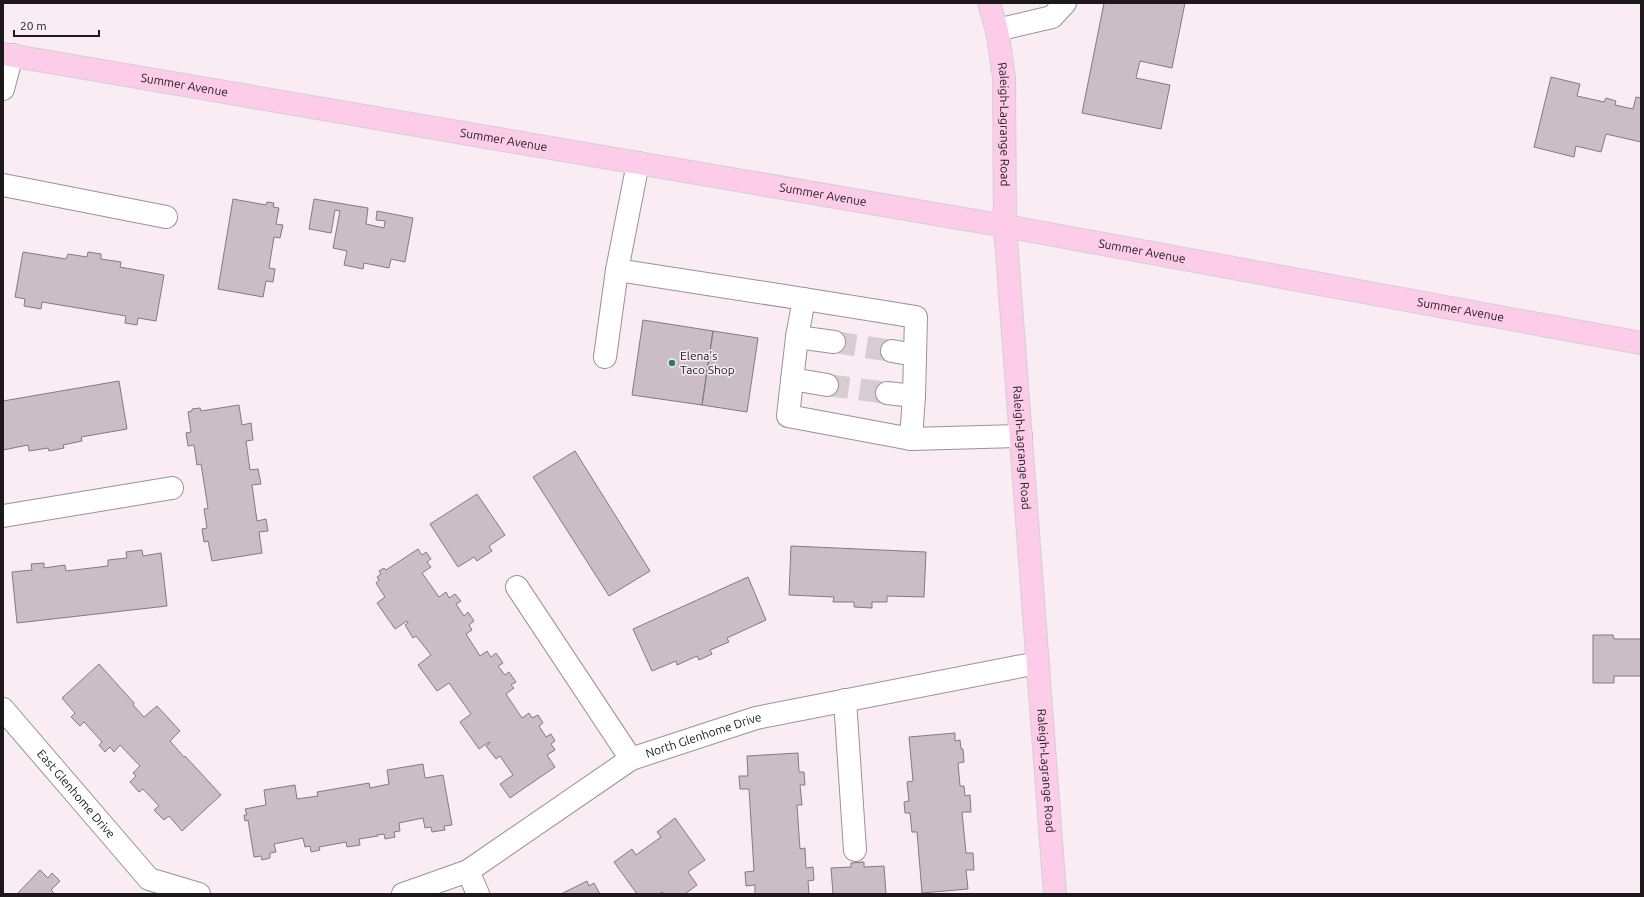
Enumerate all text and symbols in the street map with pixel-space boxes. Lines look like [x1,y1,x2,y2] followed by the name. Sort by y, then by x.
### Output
[14,12,99,38] scale bar
[20,19,47,32] text: 20 m
[996,61,1012,187] street label: Raleigh-Lagrange Road
[140,71,229,99] street label: Summer Avenue
[459,126,548,153] street label: Summer Avenue
[778,180,868,208] street label: Summer Avenue
[1098,236,1187,265] street label: Summer Avenue
[1416,295,1505,324] street label: Summer Avenue
[680,349,735,376] place label: Elena's Taco Shop
[667,358,677,368] marker: Elena's Taco Shop
[1011,385,1033,510] street label: Raleigh-Lagrange Road
[1035,708,1057,833] street label: Raleigh-Lagrange Road
[644,710,762,760] street label: North Glenhome Drive
[35,747,118,840] street label: East Glenhome Drive

